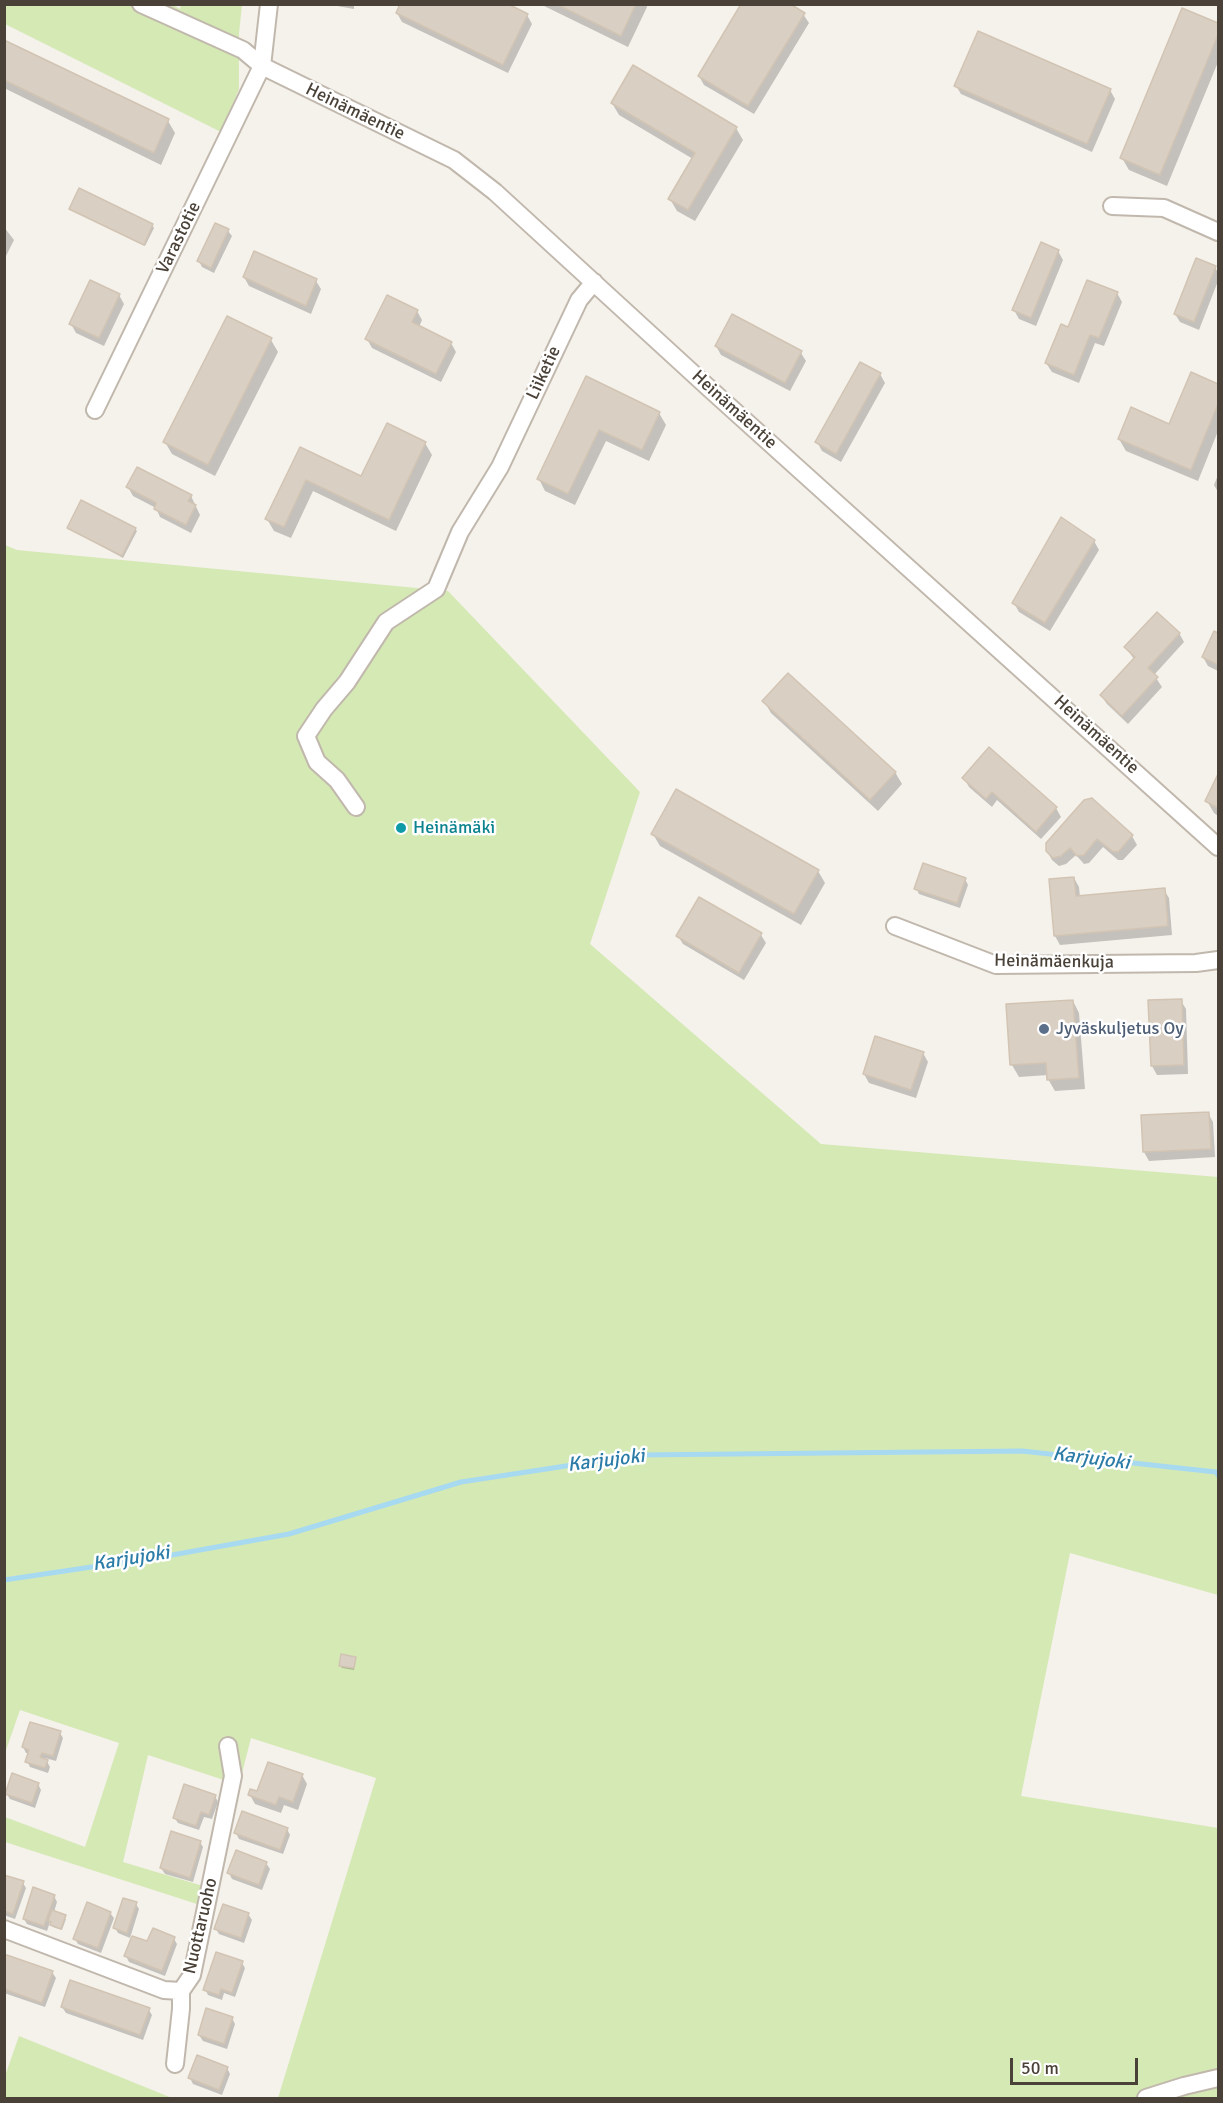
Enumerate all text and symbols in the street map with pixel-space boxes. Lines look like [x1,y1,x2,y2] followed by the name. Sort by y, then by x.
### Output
[302,79,408,145] street label: Heinämäentie
[152,198,206,278] street label: Varastotie
[522,343,566,403] street label: Liiketie
[687,366,781,454] street label: Heinämäentie
[1049,691,1143,779] street label: Heinämäentie
[413,817,495,839] place label: Heinämäki
[394,821,408,835] marker: Heinämäki
[994,950,1114,974] street label: Heinämäenkuja
[1056,1018,1184,1040] place label: Jyväskuljetus Oy
[1037,1022,1051,1036] marker: Jyväskuljetus Oy
[1051,1442,1131,1476] water label: Karjujoki
[566,1444,646,1478] water label: Karjujoki
[91,1541,171,1577] water label: Karjujoki
[179,1876,223,1976] street label: Nuottaruoho
[1013,2046,1140,2084] scale bar
[1021,2057,1059,2079] text: 50 m

